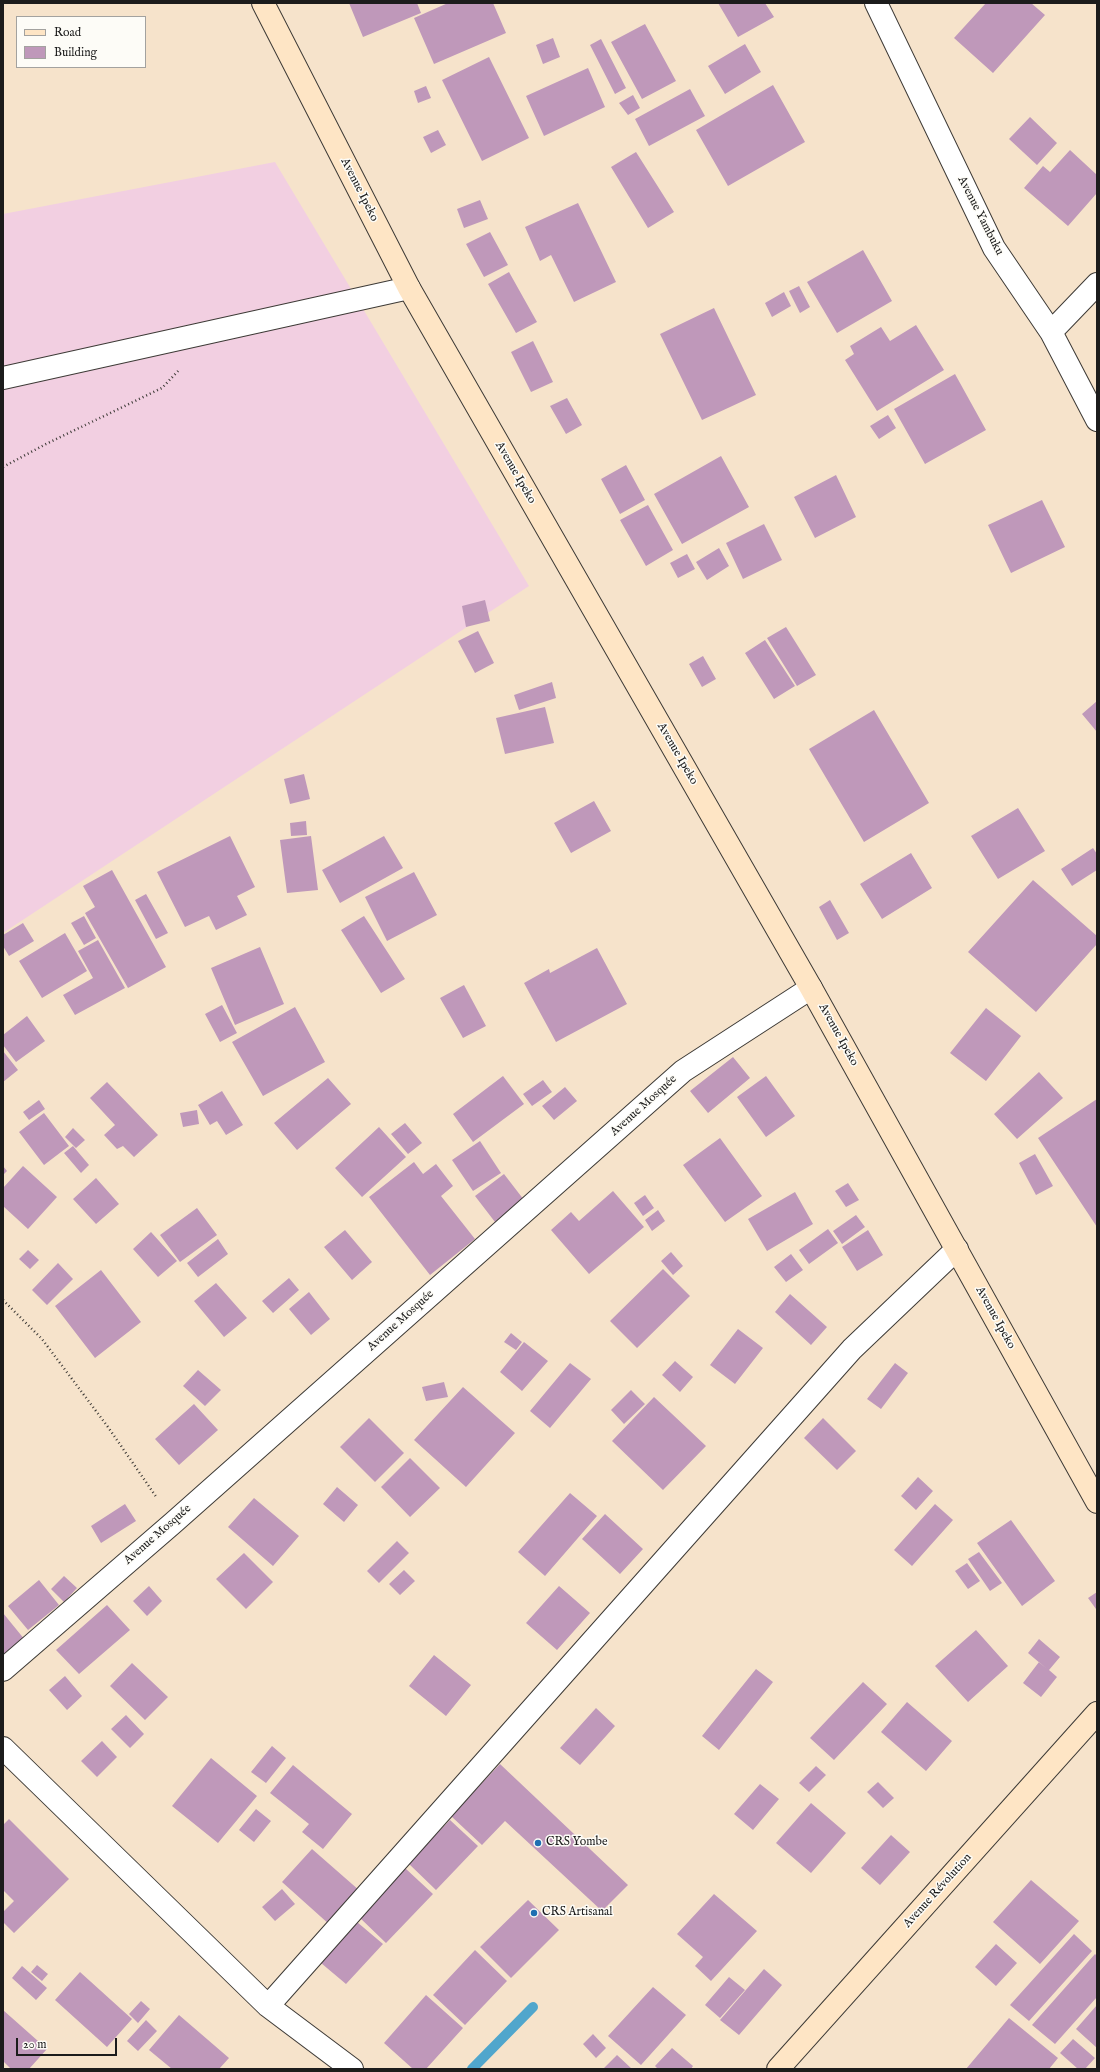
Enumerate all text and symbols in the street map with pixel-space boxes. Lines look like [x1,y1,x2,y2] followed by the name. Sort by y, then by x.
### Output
[16,16,146,68] legend
[54,25,81,40] text: Road
[54,45,97,60] text: Building
[337,156,381,224] street label: Avenue Ipeko
[954,174,1006,258] street label: Avenue Yambuku
[491,439,539,507] street label: Avenue Ipeko
[653,720,701,788] street label: Avenue Ipeko
[815,1001,861,1069] street label: Avenue Ipeko
[608,1072,680,1140] street label: Avenue Mosquée
[972,1284,1018,1352] street label: Avenue Ipeko
[365,1287,437,1355] street label: Avenue Mosquée
[121,1502,195,1568] street label: Avenue Mosquée
[546,1836,607,1850] place label: CRS Yombe
[533,1838,543,1848] marker: CRS Yombe
[901,1851,975,1931] street label: Avenue Révolution
[542,1906,613,1920] place label: CRS Artisanal
[529,1908,539,1918] marker: CRS Artisanal
[18,2030,119,2056] scale bar
[23,2037,46,2052] text: 20 m

